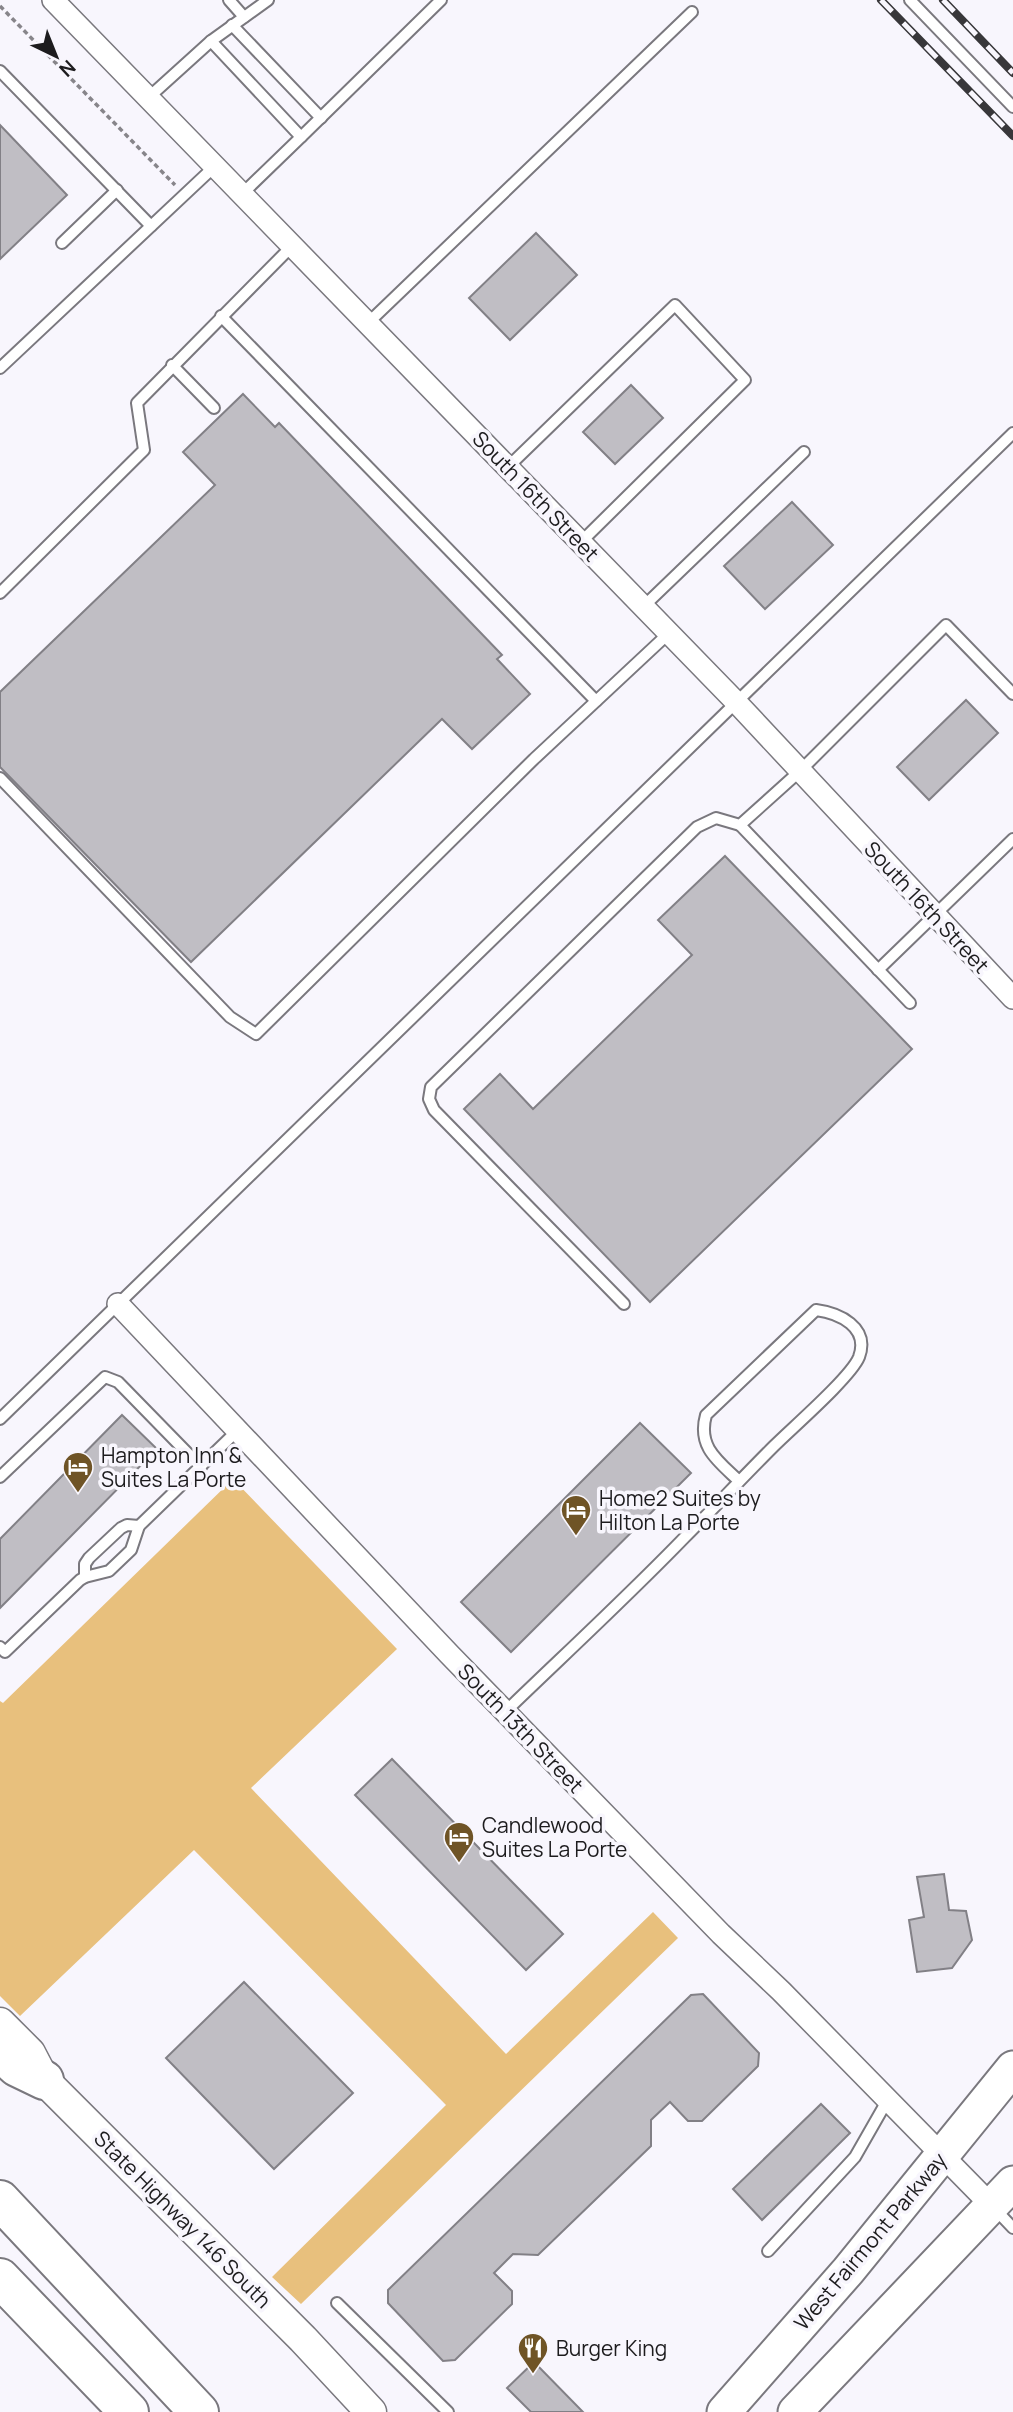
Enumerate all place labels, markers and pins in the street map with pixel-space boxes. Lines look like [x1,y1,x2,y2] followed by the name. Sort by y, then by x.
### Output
[101,1441,246,1493] place label: Hampton Inn & Suites La Porte
[61,1450,95,1494] hotel icon: Hampton Inn & Suites La Porte
[599,1484,761,1536] place label: Home2 Suites by Hilton La Porte
[559,1493,593,1537] hotel icon: Home2 Suites by Hilton La Porte
[482,1811,627,1863] place label: Candlewood Suites La Porte
[442,1820,476,1864] hotel icon: Candlewood Suites La Porte
[516,2331,550,2375] restaurant icon: Burger King
[556,2334,667,2362] place label: Burger King

